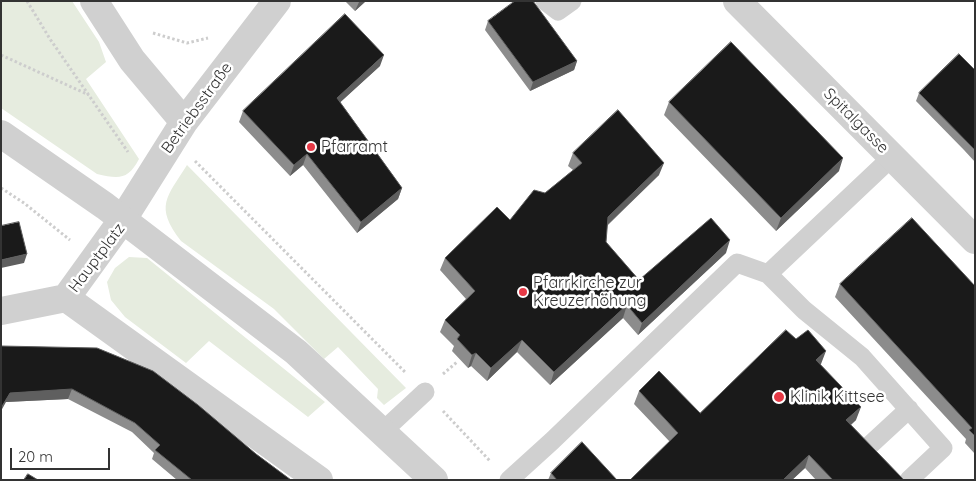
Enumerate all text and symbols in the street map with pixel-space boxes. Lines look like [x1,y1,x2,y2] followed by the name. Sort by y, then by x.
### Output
[157,59,237,157] street label: Betriebsstraße
[819,84,893,158] street label: Spitalgasse
[321,137,388,157] place label: Pfarramt
[305,141,317,153] marker: Pfarramt
[65,220,129,296] street label: Hauptplatz
[533,273,647,311] place label: Pfarrkirche zur Kreuzerhöhung
[517,286,529,298] marker: Pfarrkirche zur Kreuzerhöhung
[790,387,884,407] place label: Klinik Kittsee
[772,390,786,404] marker: Klinik Kittsee
[12,438,112,470] scale bar
[18,447,53,466] text: 20 m

